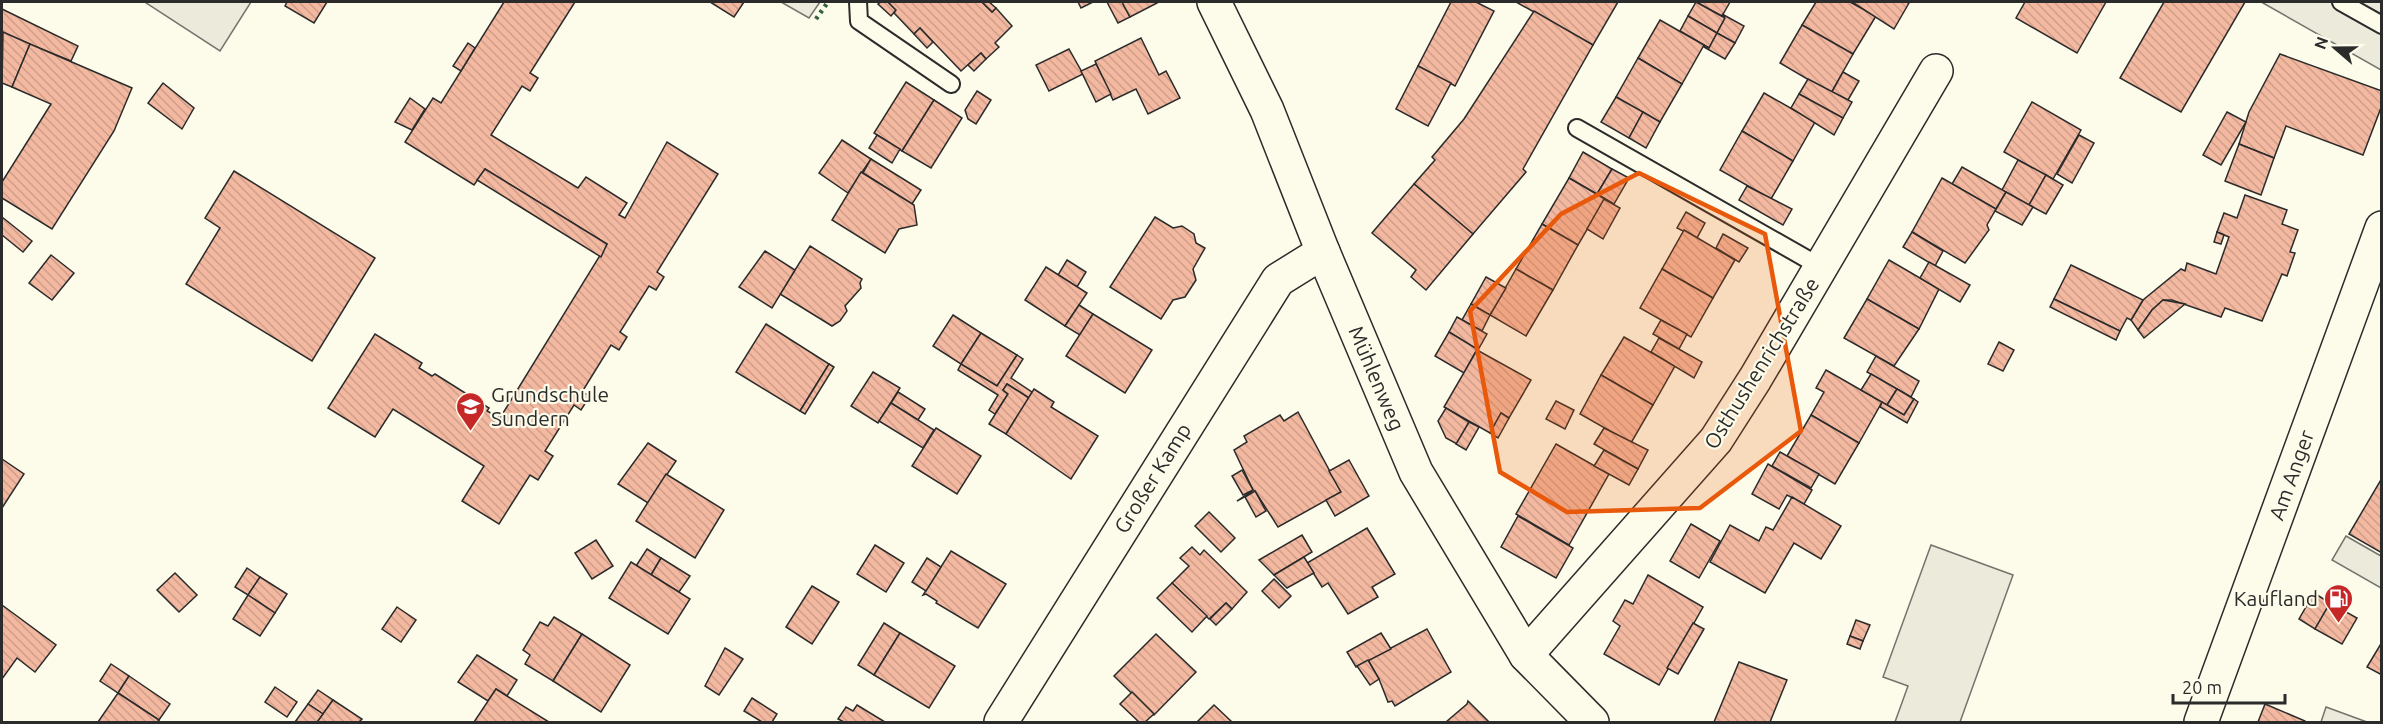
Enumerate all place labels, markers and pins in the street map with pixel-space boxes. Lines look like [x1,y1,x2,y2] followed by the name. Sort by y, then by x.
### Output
[491,382,609,430] place label: Grundschule Sundern
[454,390,486,432] school or university icon: Grundschule Sundern
[2323,582,2355,624] fuel station icon: Kaufland
[2234,586,2318,610] place label: Kaufland

